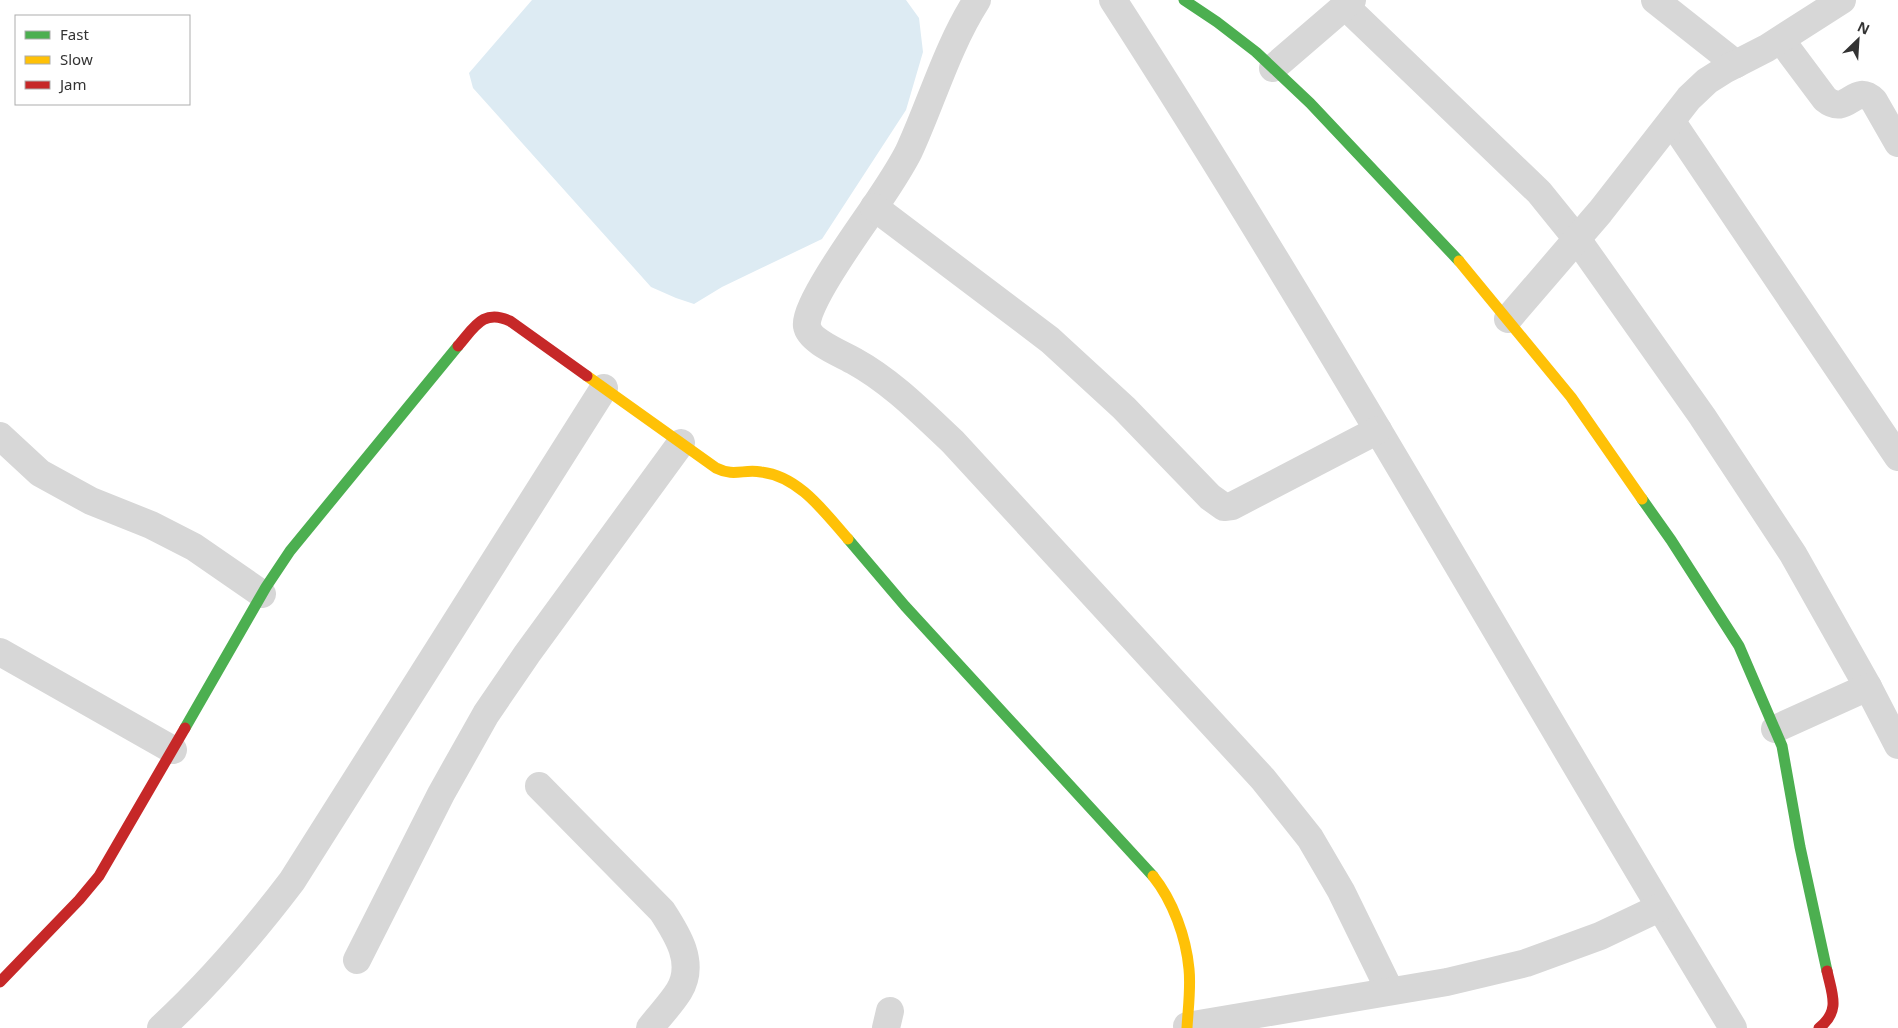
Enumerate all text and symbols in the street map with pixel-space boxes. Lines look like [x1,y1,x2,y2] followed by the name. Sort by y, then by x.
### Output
[15,15,190,105] legend
[1833,15,1883,65] north arrow
[1855,17,1873,39] text: N
[60,24,89,44] text: Fast
[60,49,93,69] text: Slow
[58,74,87,94] text: Jam

